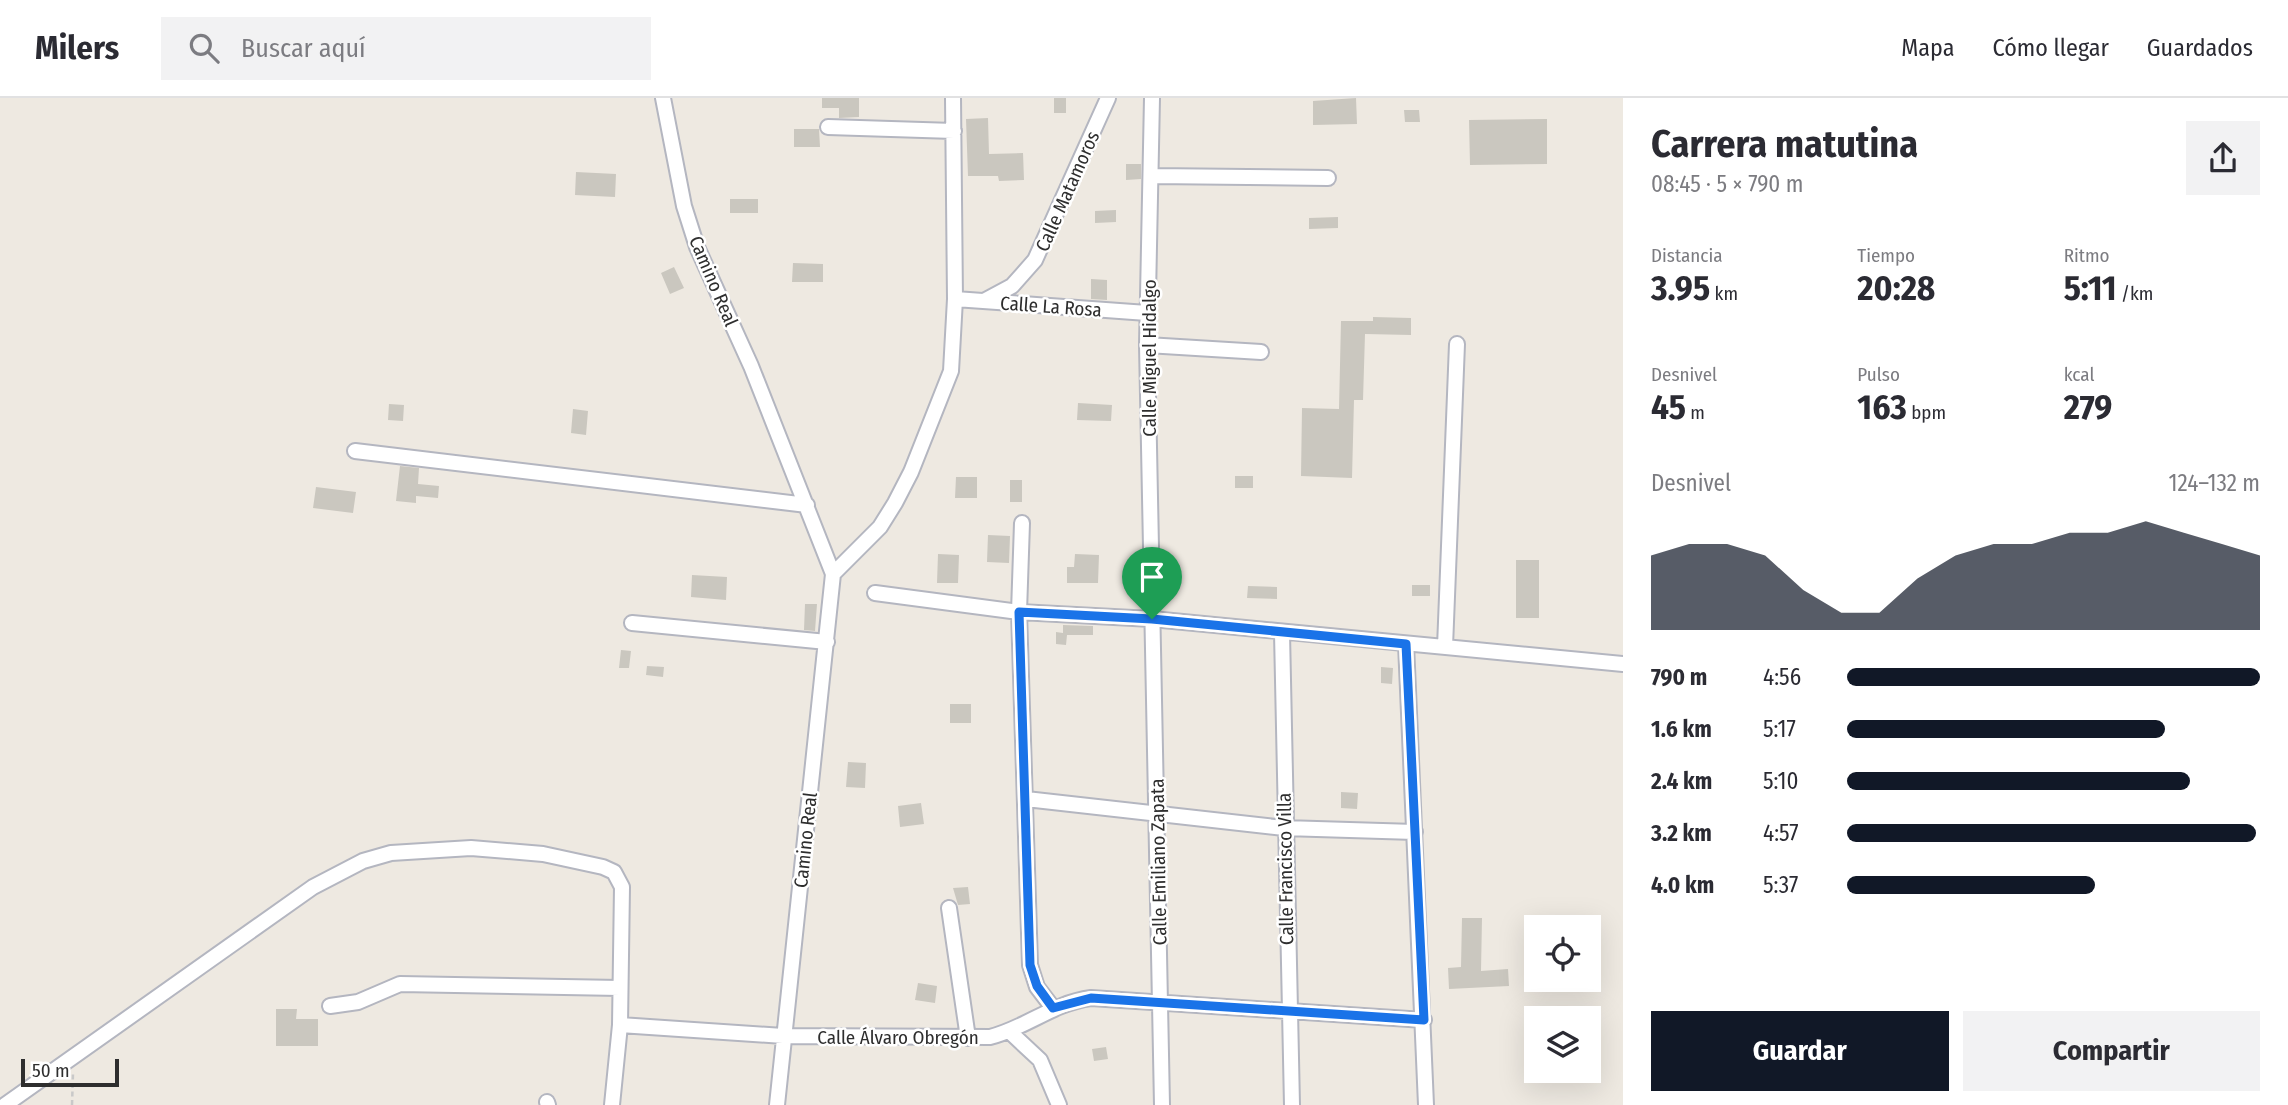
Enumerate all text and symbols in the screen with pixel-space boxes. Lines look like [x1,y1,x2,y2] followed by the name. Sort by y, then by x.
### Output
[161,17,651,80] search box
[35,28,119,68] text: Milers
[185,29,223,67] icon: search
[241,33,366,64] text: Buscar aquí
[1901,34,1954,62] text: Mapa
[1992,34,2109,62] text: Cómo llegar
[2147,34,2253,62] text: Guardados
[1651,121,1918,167] text: Carrera matutina
[2186,121,2260,195] button: share
[1031,127,1104,255] street label: Calle Matamoros
[1651,170,1803,198] text: 08:45 · 5 × 790 m
[684,232,743,330] street label: Camino Real
[1651,244,1723,267] text: Distancia
[1857,244,1915,267] text: Tiempo
[2064,244,2110,267] text: Ritmo
[1651,267,1710,309] text: 3.95
[1857,267,1935,309] text: 20:28
[2064,267,2117,309] text: 5:11
[1138,279,1161,437] street label: Calle Miguel Hidalgo
[1710,282,1738,305] text: km
[2117,282,2153,305] text: /km
[999,291,1103,322] street label: Calle La Rosa
[1651,363,1717,386] text: Desnivel
[1857,363,1900,386] text: Pulso
[2064,363,2094,386] text: kcal
[1651,386,1686,428] text: 45
[1857,386,1907,428] text: 163
[2064,386,2112,428] text: 279
[1686,401,1705,424] text: m
[1907,401,1946,424] text: bpm
[1651,469,1731,497] text: Desnivel
[2169,469,2260,497] text: 124–132 m
[1122,547,1182,619] pin
[1133,558,1171,596] icon: arrive
[1651,663,1707,691] text: 790 m
[1763,663,1801,691] text: 4:56
[1651,715,1712,743] text: 1.6 km
[1763,715,1796,743] text: 5:17
[1651,767,1712,795] text: 2.4 km
[1763,767,1798,795] text: 5:10
[1146,778,1171,946] street label: Calle Emiliano Zapata
[789,791,822,889] street label: Camino Real
[1273,793,1298,945] street label: Calle Francisco Villa
[1651,819,1712,847] text: 3.2 km
[1763,819,1799,847] text: 4:57
[1651,871,1714,899] text: 4.0 km
[1763,871,1798,899] text: 5:37
[1524,915,1601,1083] map controls
[1524,915,1601,992] button: locate
[1524,1006,1601,1083] button: layers
[1651,1011,1949,1091] button: Guardar
[1963,1011,2260,1091] button: Compartir
[817,1026,979,1049] street label: Calle Álvaro Obregón
[21,1056,119,1088] scale bar
[32,1059,70,1082] text: 50 m

